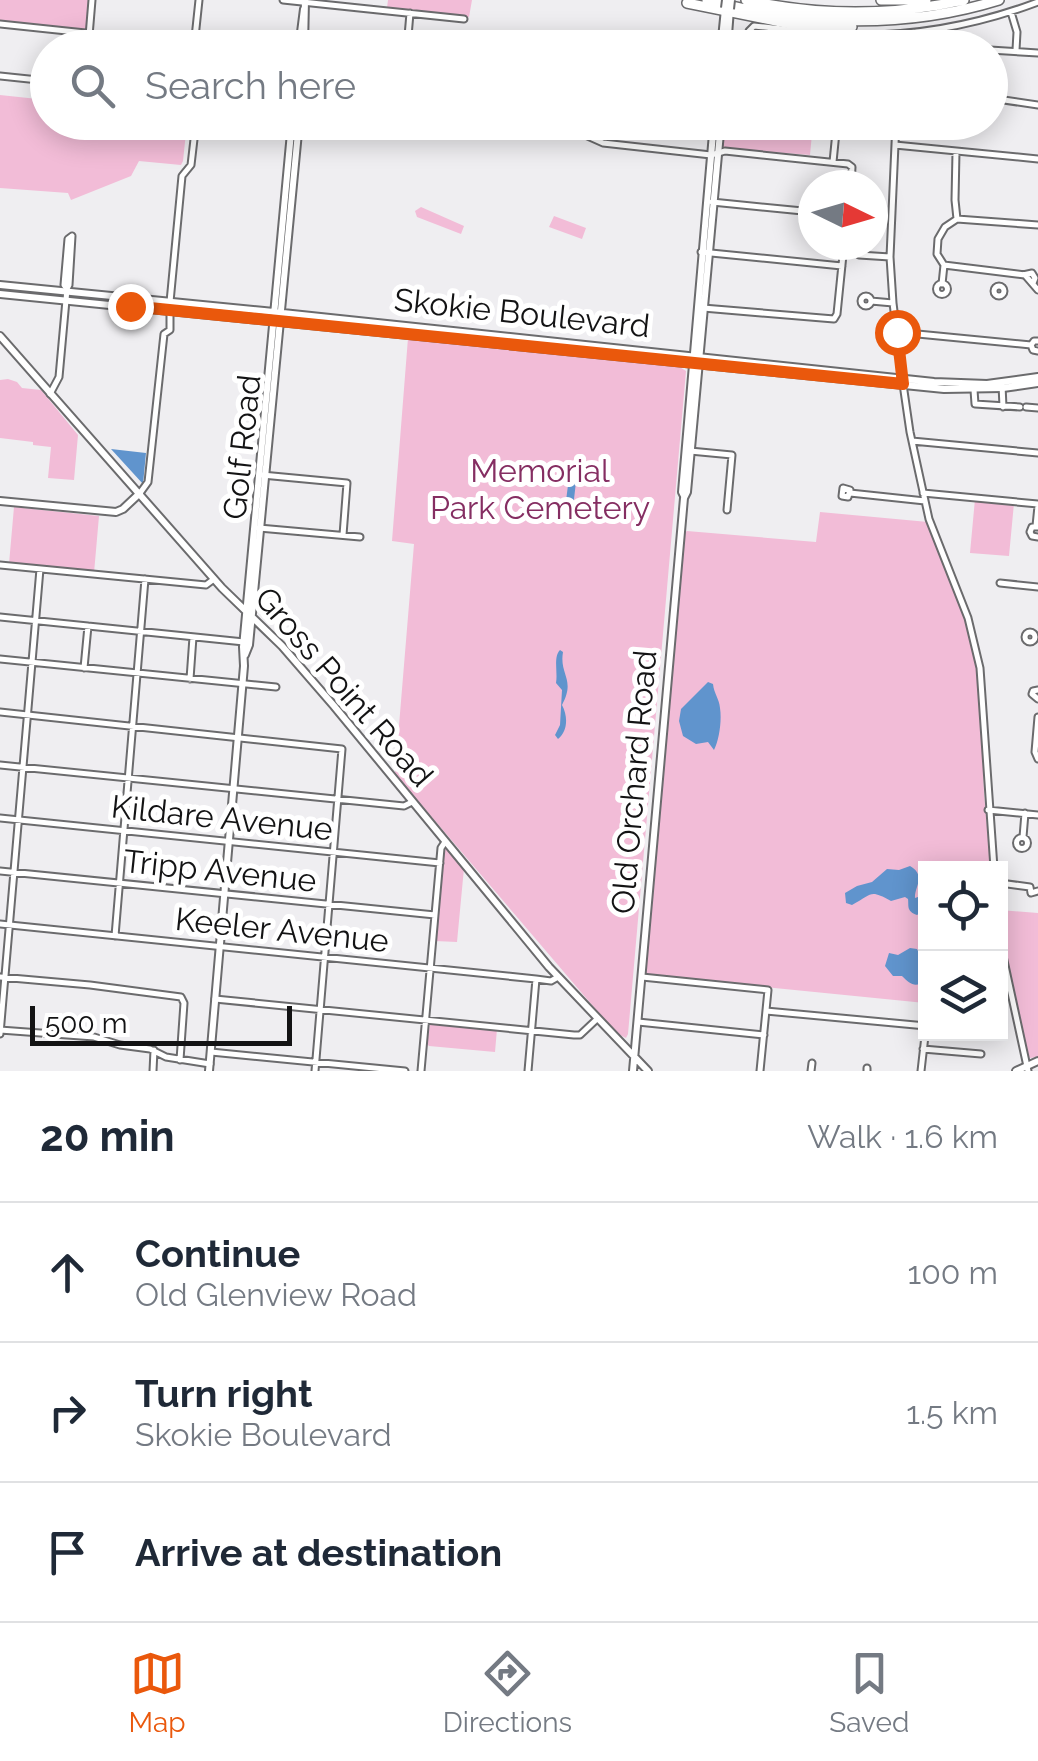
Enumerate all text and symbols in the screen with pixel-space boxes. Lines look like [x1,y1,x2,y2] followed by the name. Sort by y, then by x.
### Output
[30,30,1008,140] search box
[65,58,120,113] icon: search
[145,63,356,108] text: Search here
[798,170,888,260] north arrow
[393,281,652,344] street label: Skokie Boulevard
[108,284,154,330] route end
[875,310,921,356] route start
[216,373,268,521] street label: Golf Road
[430,452,650,526] park label: Memorial Park Cemetery
[248,580,441,794] street label: Gross Point Road
[604,648,663,915] street label: Old Orchard Road
[109,787,335,848] street label: Kildare Avenue
[122,842,318,899] street label: Tripp Avenue
[918,861,1008,1041] map controls
[918,861,1008,951] button: locate
[173,900,391,959] street label: Keeler Avenue
[918,951,1008,1041] button: layers
[30,1001,292,1046] scale bar
[45,1007,127,1040] text: 500 m
[40,1112,175,1161] text: 20 min
[807,1118,998,1155] text: Walk · 1.6 km
[135,1231,300,1276] text: Continue
[40,1245,95,1300] icon: ahead
[908,1254,998,1291] text: 100 m
[135,1276,417,1313] text: Old Glenview Road
[135,1371,312,1416] text: Turn right
[40,1385,95,1440] icon: right
[906,1394,998,1431] text: 1.5 km
[135,1416,392,1453] text: Skokie Boulevard
[40,1525,95,1580] icon: arrive
[135,1530,502,1575] text: Arrive at destination
[129,1646,186,1739] tab: Map
[443,1646,572,1739] tab: Directions
[829,1646,909,1739] tab: Saved

